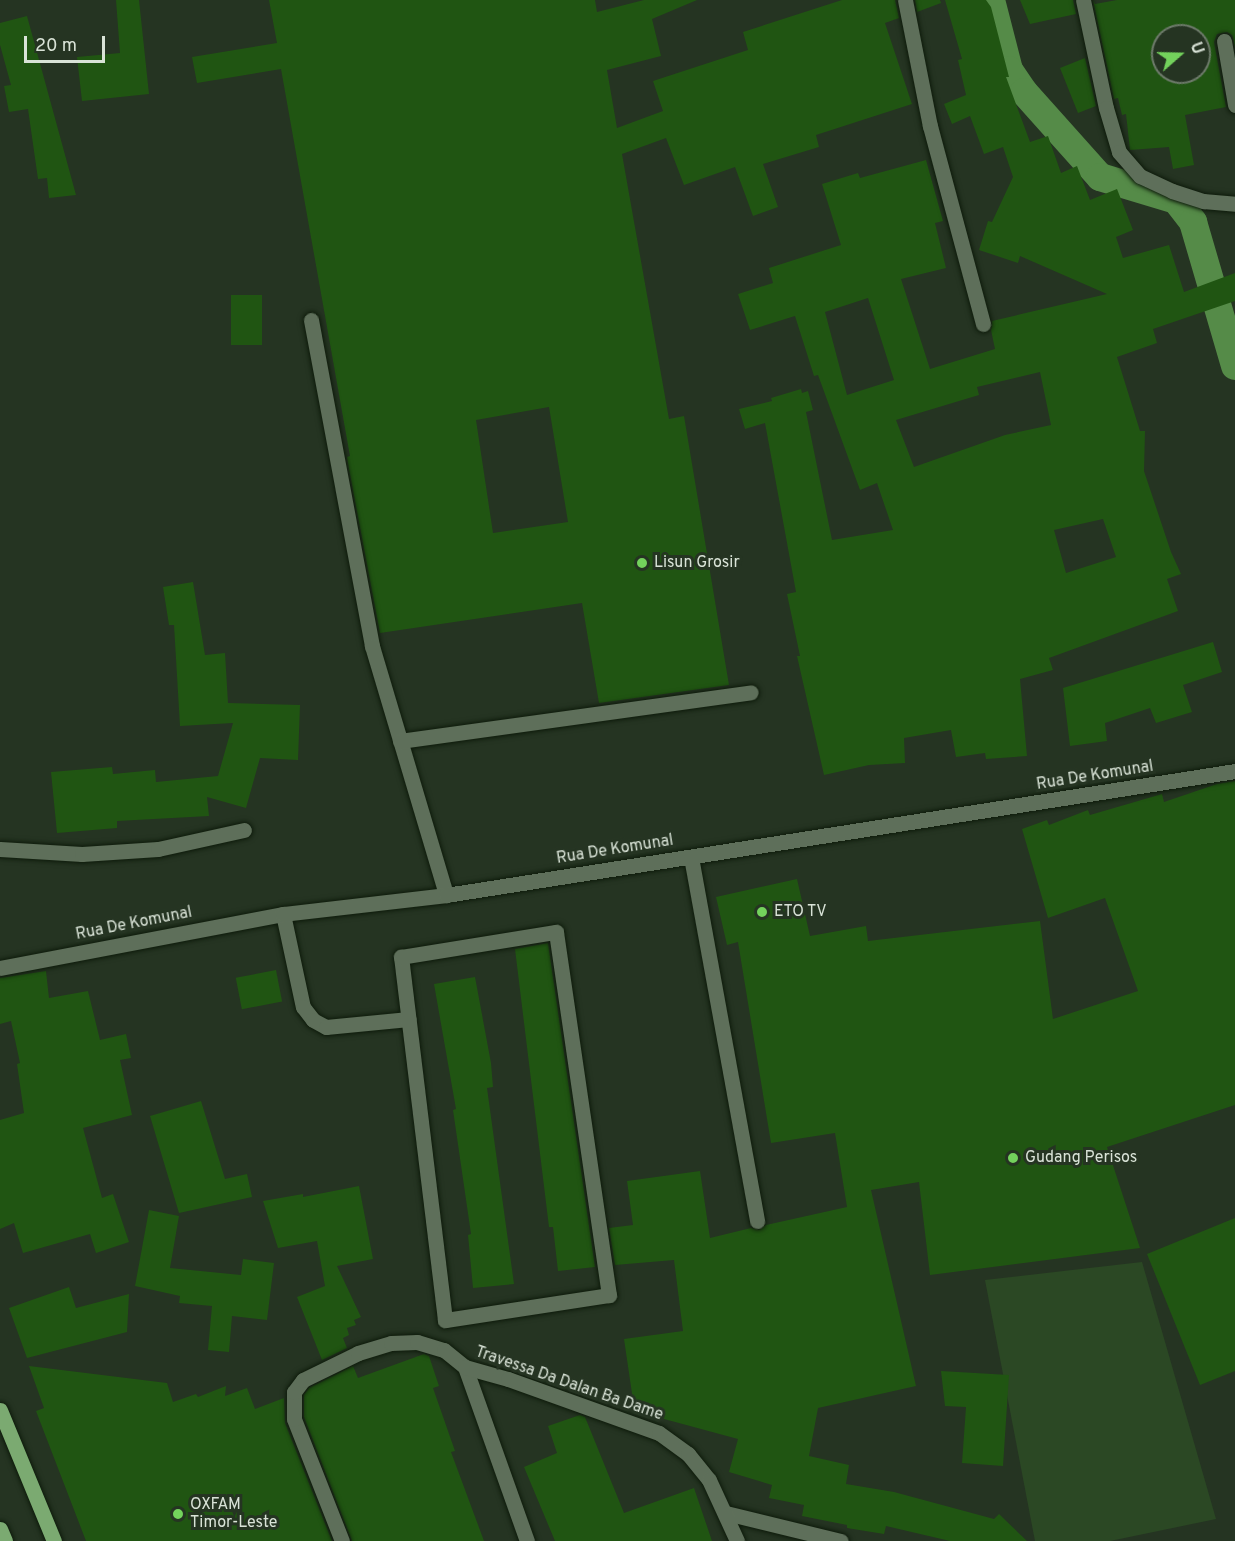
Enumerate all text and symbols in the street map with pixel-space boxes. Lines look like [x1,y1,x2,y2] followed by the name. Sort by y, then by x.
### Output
[27,24,108,62] scale bar
[1151,24,1211,84] north arrow
[35,35,77,58] text: 20 m
[1185,40,1207,57] text: U
[654,553,740,573] place label: Lisun Grosir
[635,556,649,570] marker: Lisun Grosir
[1035,757,1155,795] street label: Rua De Komunal
[555,831,675,869] street label: Rua De Komunal
[774,902,827,922] place label: ETO TV
[74,903,194,945] street label: Rua De Komunal
[755,905,769,919] marker: ETO TV
[1025,1148,1137,1168] place label: Gudang Perisos
[1006,1151,1020,1165] marker: Gudang Perisos
[472,1343,666,1425] street label: Travessa Da Dalan Ba Dame
[190,1495,277,1533] place label: OXFAM Timor-Leste
[171,1507,185,1521] marker: OXFAM Timor-Leste

